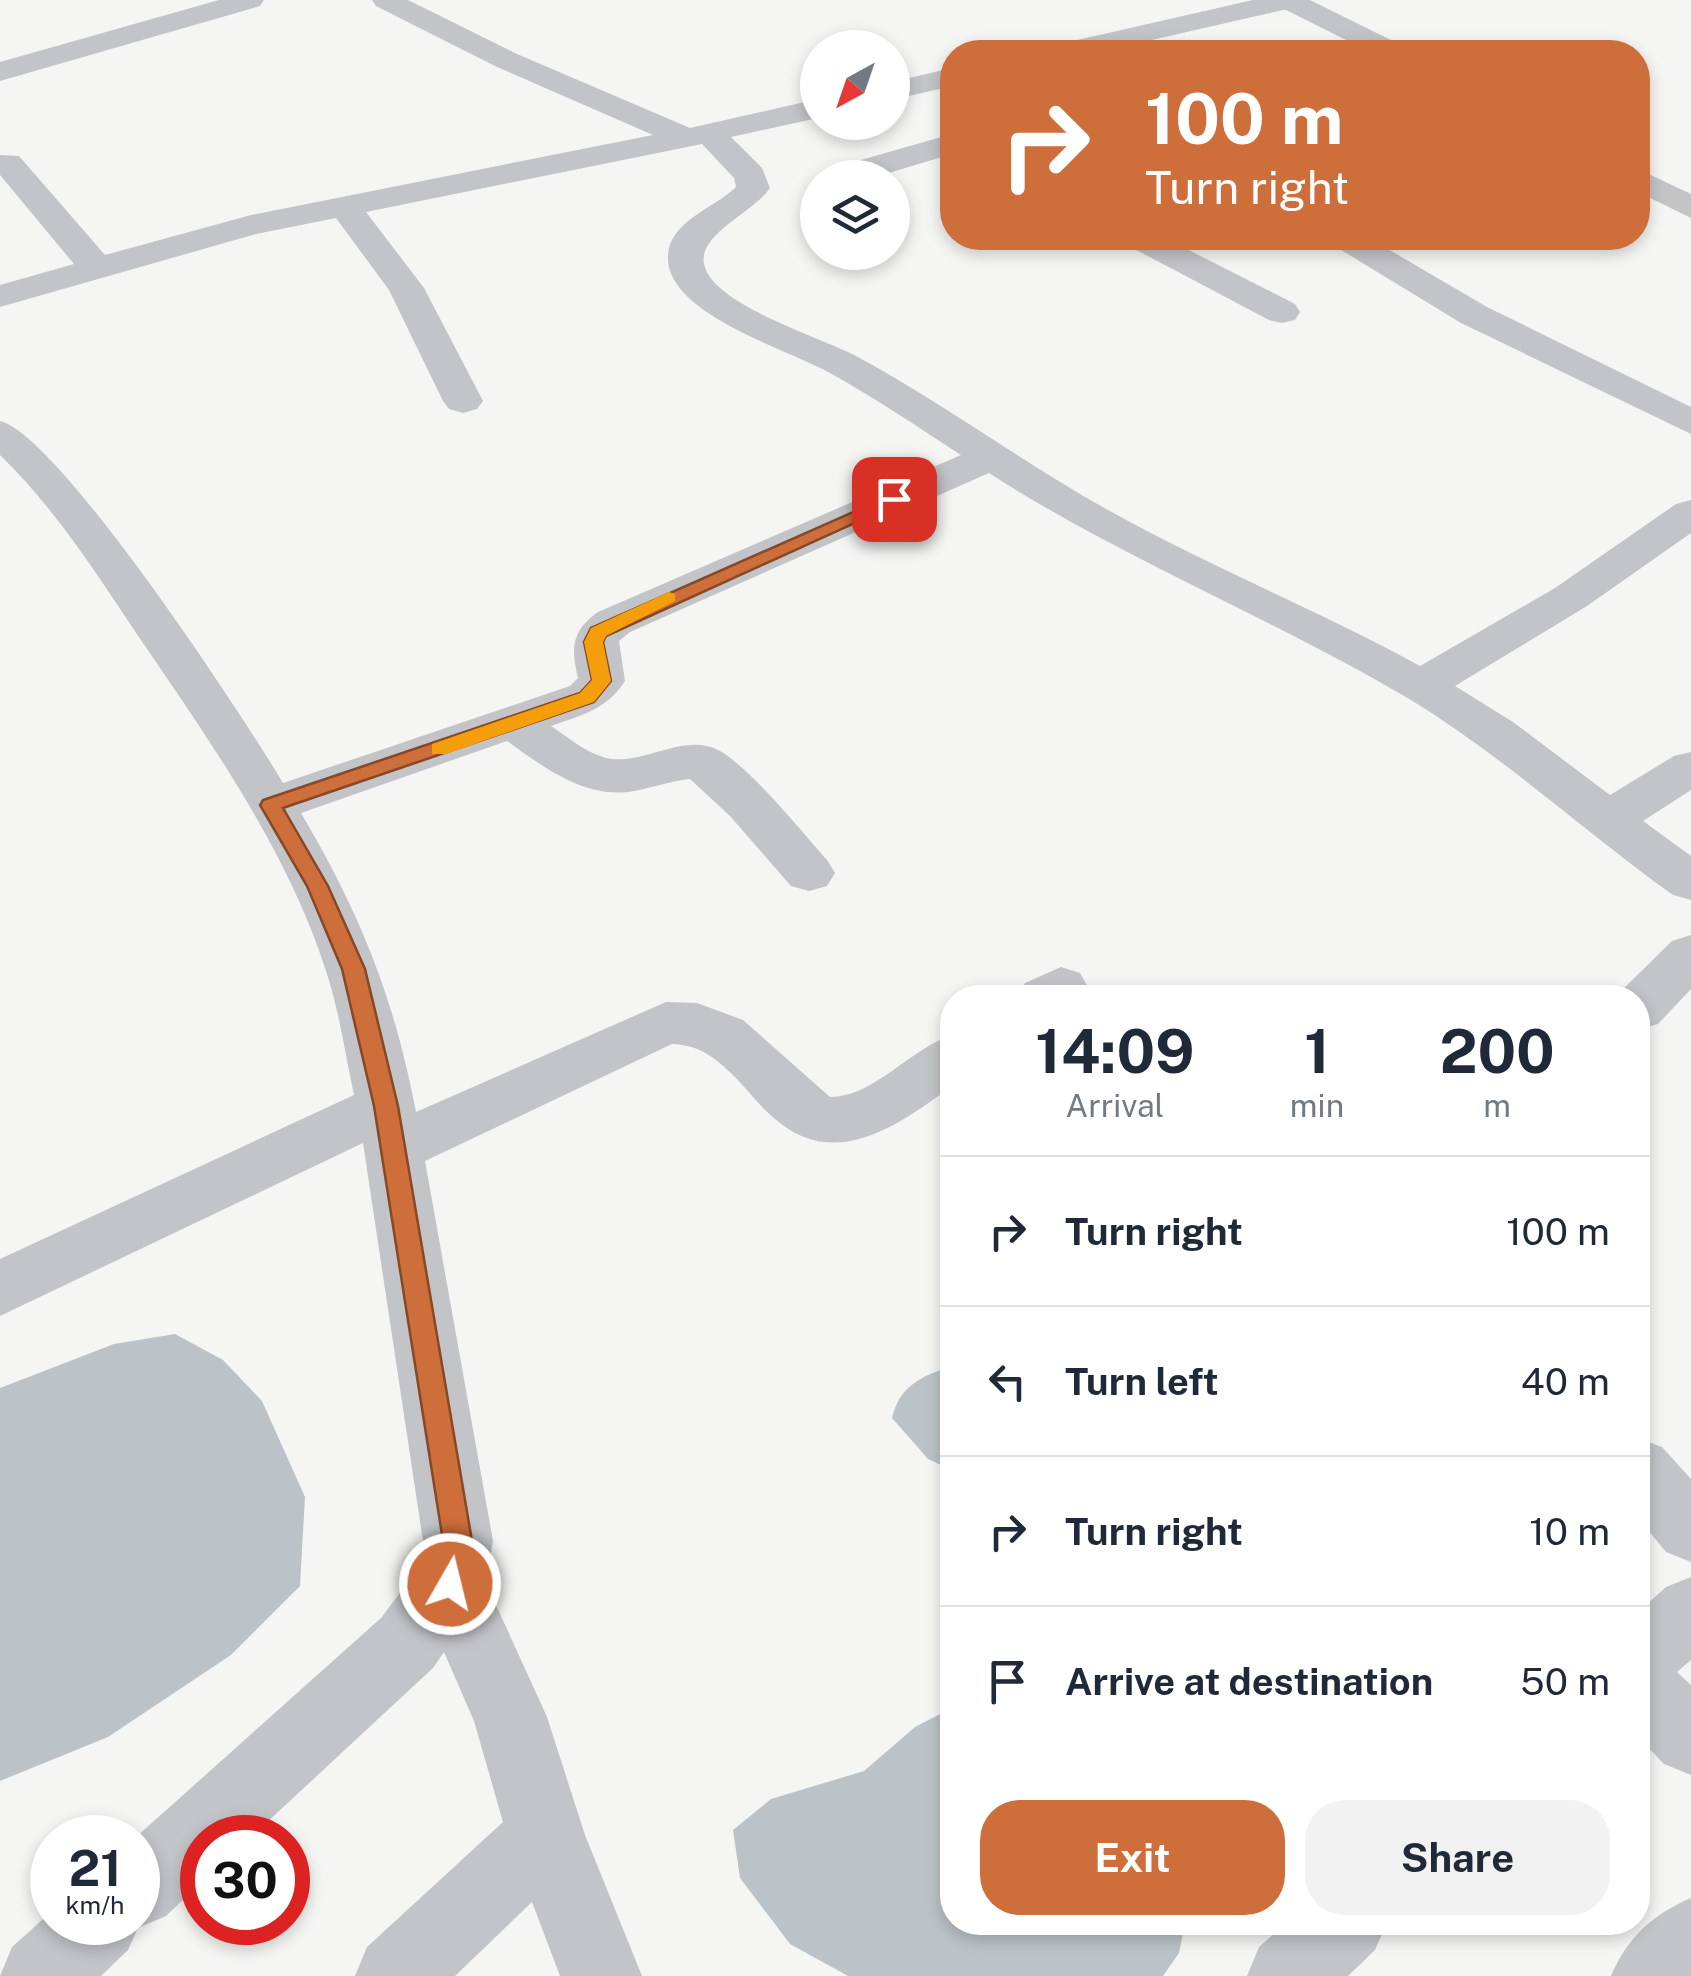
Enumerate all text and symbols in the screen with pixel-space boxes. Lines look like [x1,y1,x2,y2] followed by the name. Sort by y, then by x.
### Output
[800,30,910,140] north arrow
[800,30,910,270] map controls
[1145,77,1343,160] text: 100 m
[980,80,1110,210] icon: right
[800,160,910,270] button: layers
[1145,161,1349,214] text: Turn right
[852,457,937,542] pin
[867,472,922,527] icon: arrive
[1035,1016,1195,1087] text: 14:09
[1304,1016,1330,1087] text: 1
[1439,1016,1555,1087] text: 200
[1066,1087,1164,1124] text: Arrival
[1290,1087,1344,1124] text: min
[1483,1087,1511,1124] text: m
[980,1204,1035,1259] icon: right
[1065,1209,1243,1254] text: Turn right
[1506,1209,1610,1254] text: 100 m
[980,1354,1035,1409] icon: left
[1065,1359,1219,1404] text: Turn left
[1521,1359,1610,1404] text: 40 m
[980,1504,1035,1559] icon: right
[1065,1509,1243,1554] text: Turn right
[1529,1509,1610,1554] text: 10 m
[398,1532,502,1636] position arrow
[980,1654,1035,1709] icon: arrive
[1065,1659,1433,1704] text: Arrive at destination
[1520,1659,1610,1704] text: 50 m
[980,1800,1285,1915] button: Exit
[1305,1800,1610,1915] button: Share
[180,1815,310,1945] speed limit sign: 30
[68,1838,122,1897] text: 21
[66,1890,124,1920] text: km/h

